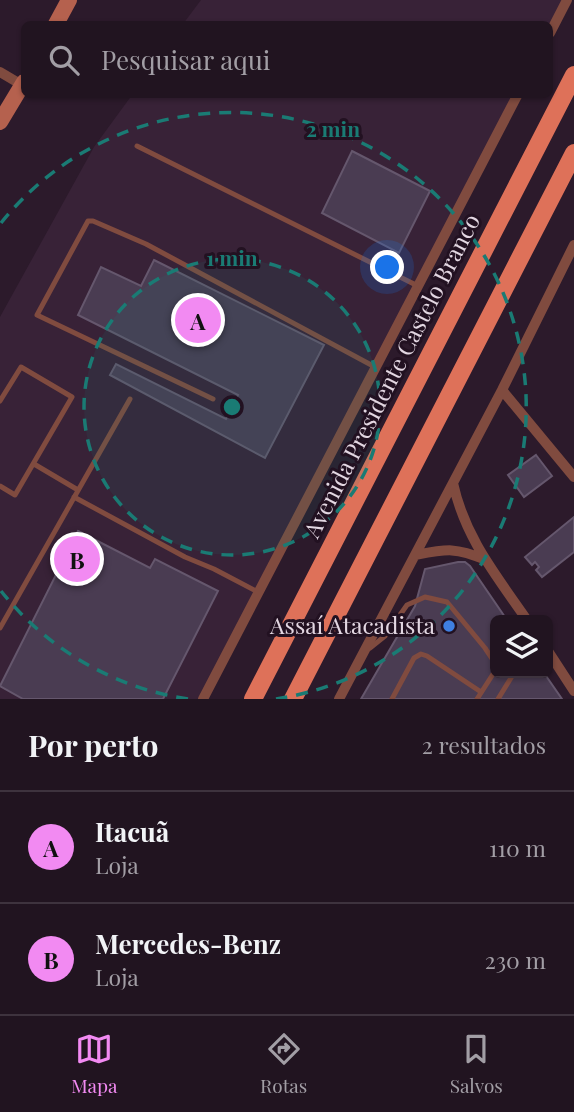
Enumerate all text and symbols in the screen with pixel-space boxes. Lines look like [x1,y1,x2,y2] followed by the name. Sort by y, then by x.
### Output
[21,21,553,98] search box
[45,41,83,79] icon: search
[101,42,270,77] text: Pesquisar aqui
[306,114,360,142] text: 2 min
[295,208,486,543] street label: Avenida Presidente Castelo Branco
[206,243,258,271] text: 1 min
[370,250,404,284] your location
[175,294,221,346] pin: A
[220,395,244,419] centre of rings
[54,533,100,585] pin: B
[269,609,436,640] place label: Assaí Atacadista
[490,615,553,678] map controls
[490,615,553,678] button: layers
[441,618,457,634] marker: Assaí Atacadista
[28,725,158,765] text: Por perto
[422,729,546,760] text: 2 resultados
[95,814,169,849] text: Itacuã
[43,832,59,863] text: A
[489,832,546,863] text: 110 m
[95,849,139,880] text: Loja
[95,926,281,961] text: Mercedes-Benz
[43,944,59,975] text: B
[485,944,546,975] text: 230 m
[95,961,139,992] text: Loja
[71,1030,118,1098] tab: Mapa
[260,1030,307,1098] tab: Rotas
[450,1030,503,1098] tab: Salvos

